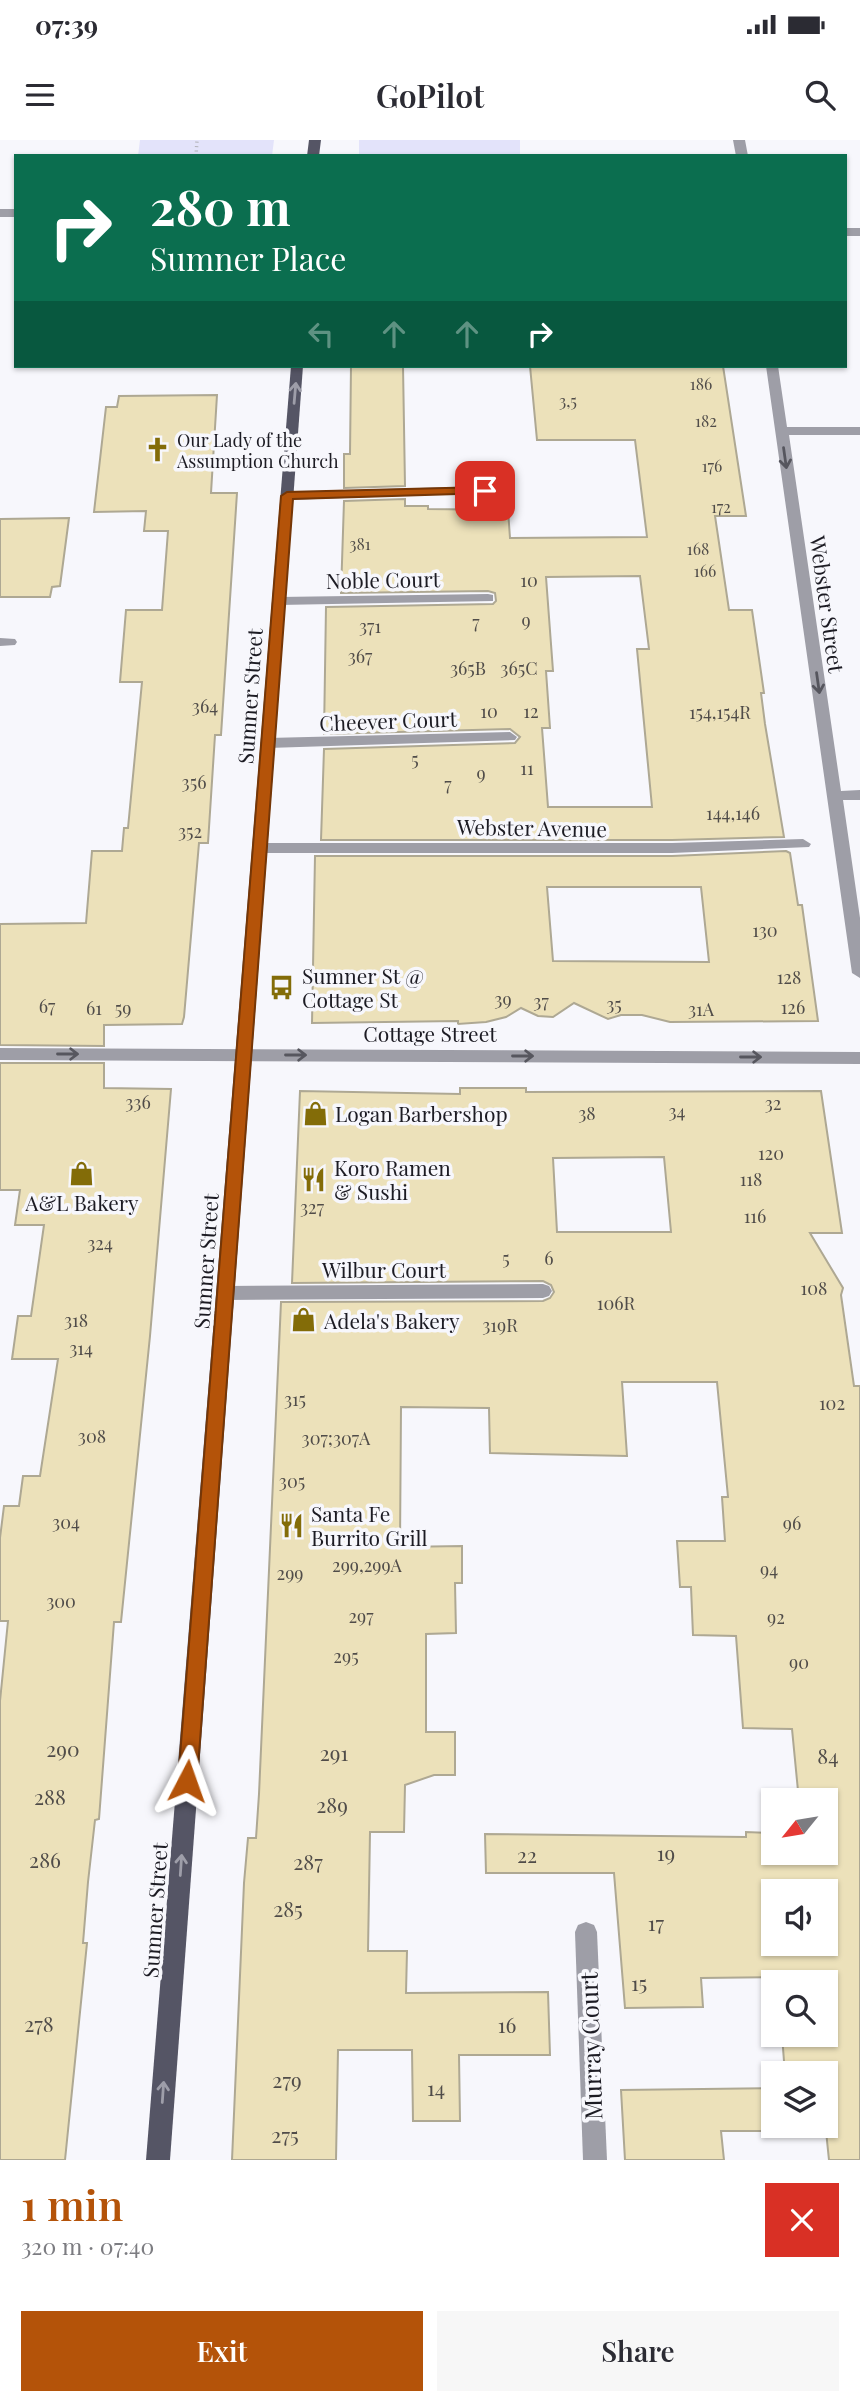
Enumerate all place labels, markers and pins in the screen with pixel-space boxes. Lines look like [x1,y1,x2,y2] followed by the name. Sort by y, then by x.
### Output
[176,428,339,473] place label: Our Lady of the Assumption Church
[143,436,171,464] church icon: Our Lady of the Assumption Church
[455,461,515,521] pin
[302,961,424,1013] place label: Sumner St @ Cottage St
[268,973,296,1001] bus stop icon: Sumner St @ Cottage St
[301,1099,329,1127] shop icon: Logan Barbershop
[335,1099,508,1127] place label: Logan Barbershop
[334,1153,451,1205] place label: Koro Ramen & Sushi
[68,1159,96,1187] shop icon: A&L Bakery
[300,1165,328,1193] restaurant icon: Koro Ramen & Sushi
[24,1188,139,1216] place label: A&L Bakery
[290,1306,318,1334] shop icon: Adela's Bakery
[323,1306,460,1334] place label: Adela's Bakery
[311,1499,428,1551] place label: Santa Fe Burrito Grill
[277,1511,305,1539] restaurant icon: Santa Fe Burrito Grill

